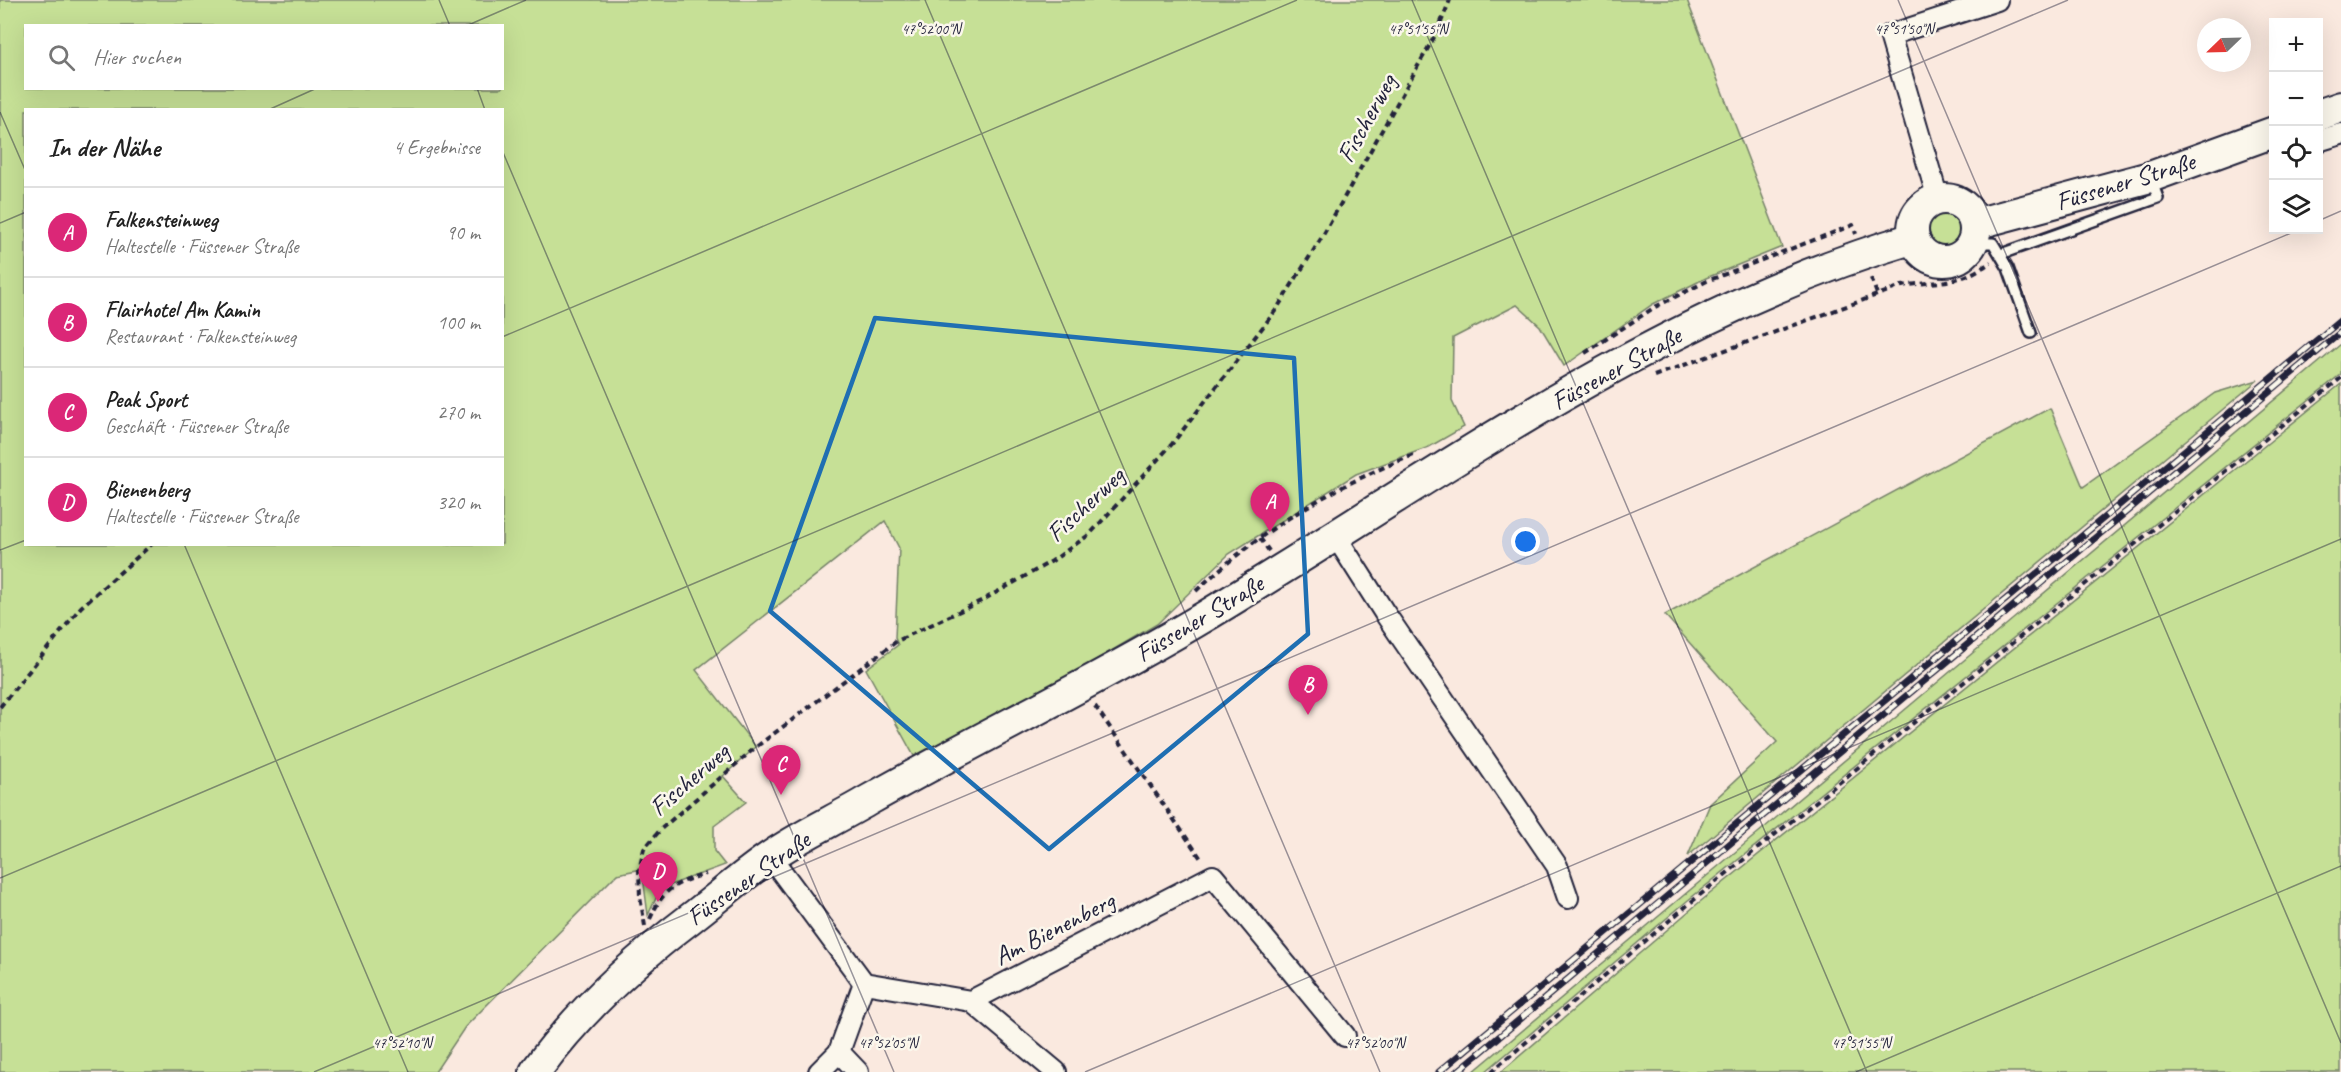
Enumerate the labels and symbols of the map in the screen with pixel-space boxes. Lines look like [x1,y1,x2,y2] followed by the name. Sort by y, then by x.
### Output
[2197,18,2251,72] north arrow
[901,20,964,39] text: 47°52'00"N
[1388,20,1451,39] text: 47°51'55"N
[1874,20,1937,39] text: 47°51'50"N
[1329,67,1405,168] street label: Fischerweg
[2052,144,2201,218] street label: Füssener Straße
[1546,318,1689,418] street label: Füssener Straße
[1039,458,1133,549] street label: Fischerweg
[1250,482,1290,532] pin: A
[1511,527,1540,556] your location
[1129,566,1271,670] street label: Füssener Straße
[1288,666,1328,715] pin: B
[642,734,738,823] street label: Fischerweg
[762,746,800,795] pin: C
[680,822,819,933] street label: Füssener Straße
[638,852,678,902] pin: D
[988,883,1122,973] street label: Am Bienenberg
[372,1034,435,1053] text: 47°52'10"N
[858,1034,921,1053] text: 47°52'05"N
[1345,1034,1408,1053] text: 47°52'00"N
[1831,1034,1894,1053] text: 47°51'55"N

